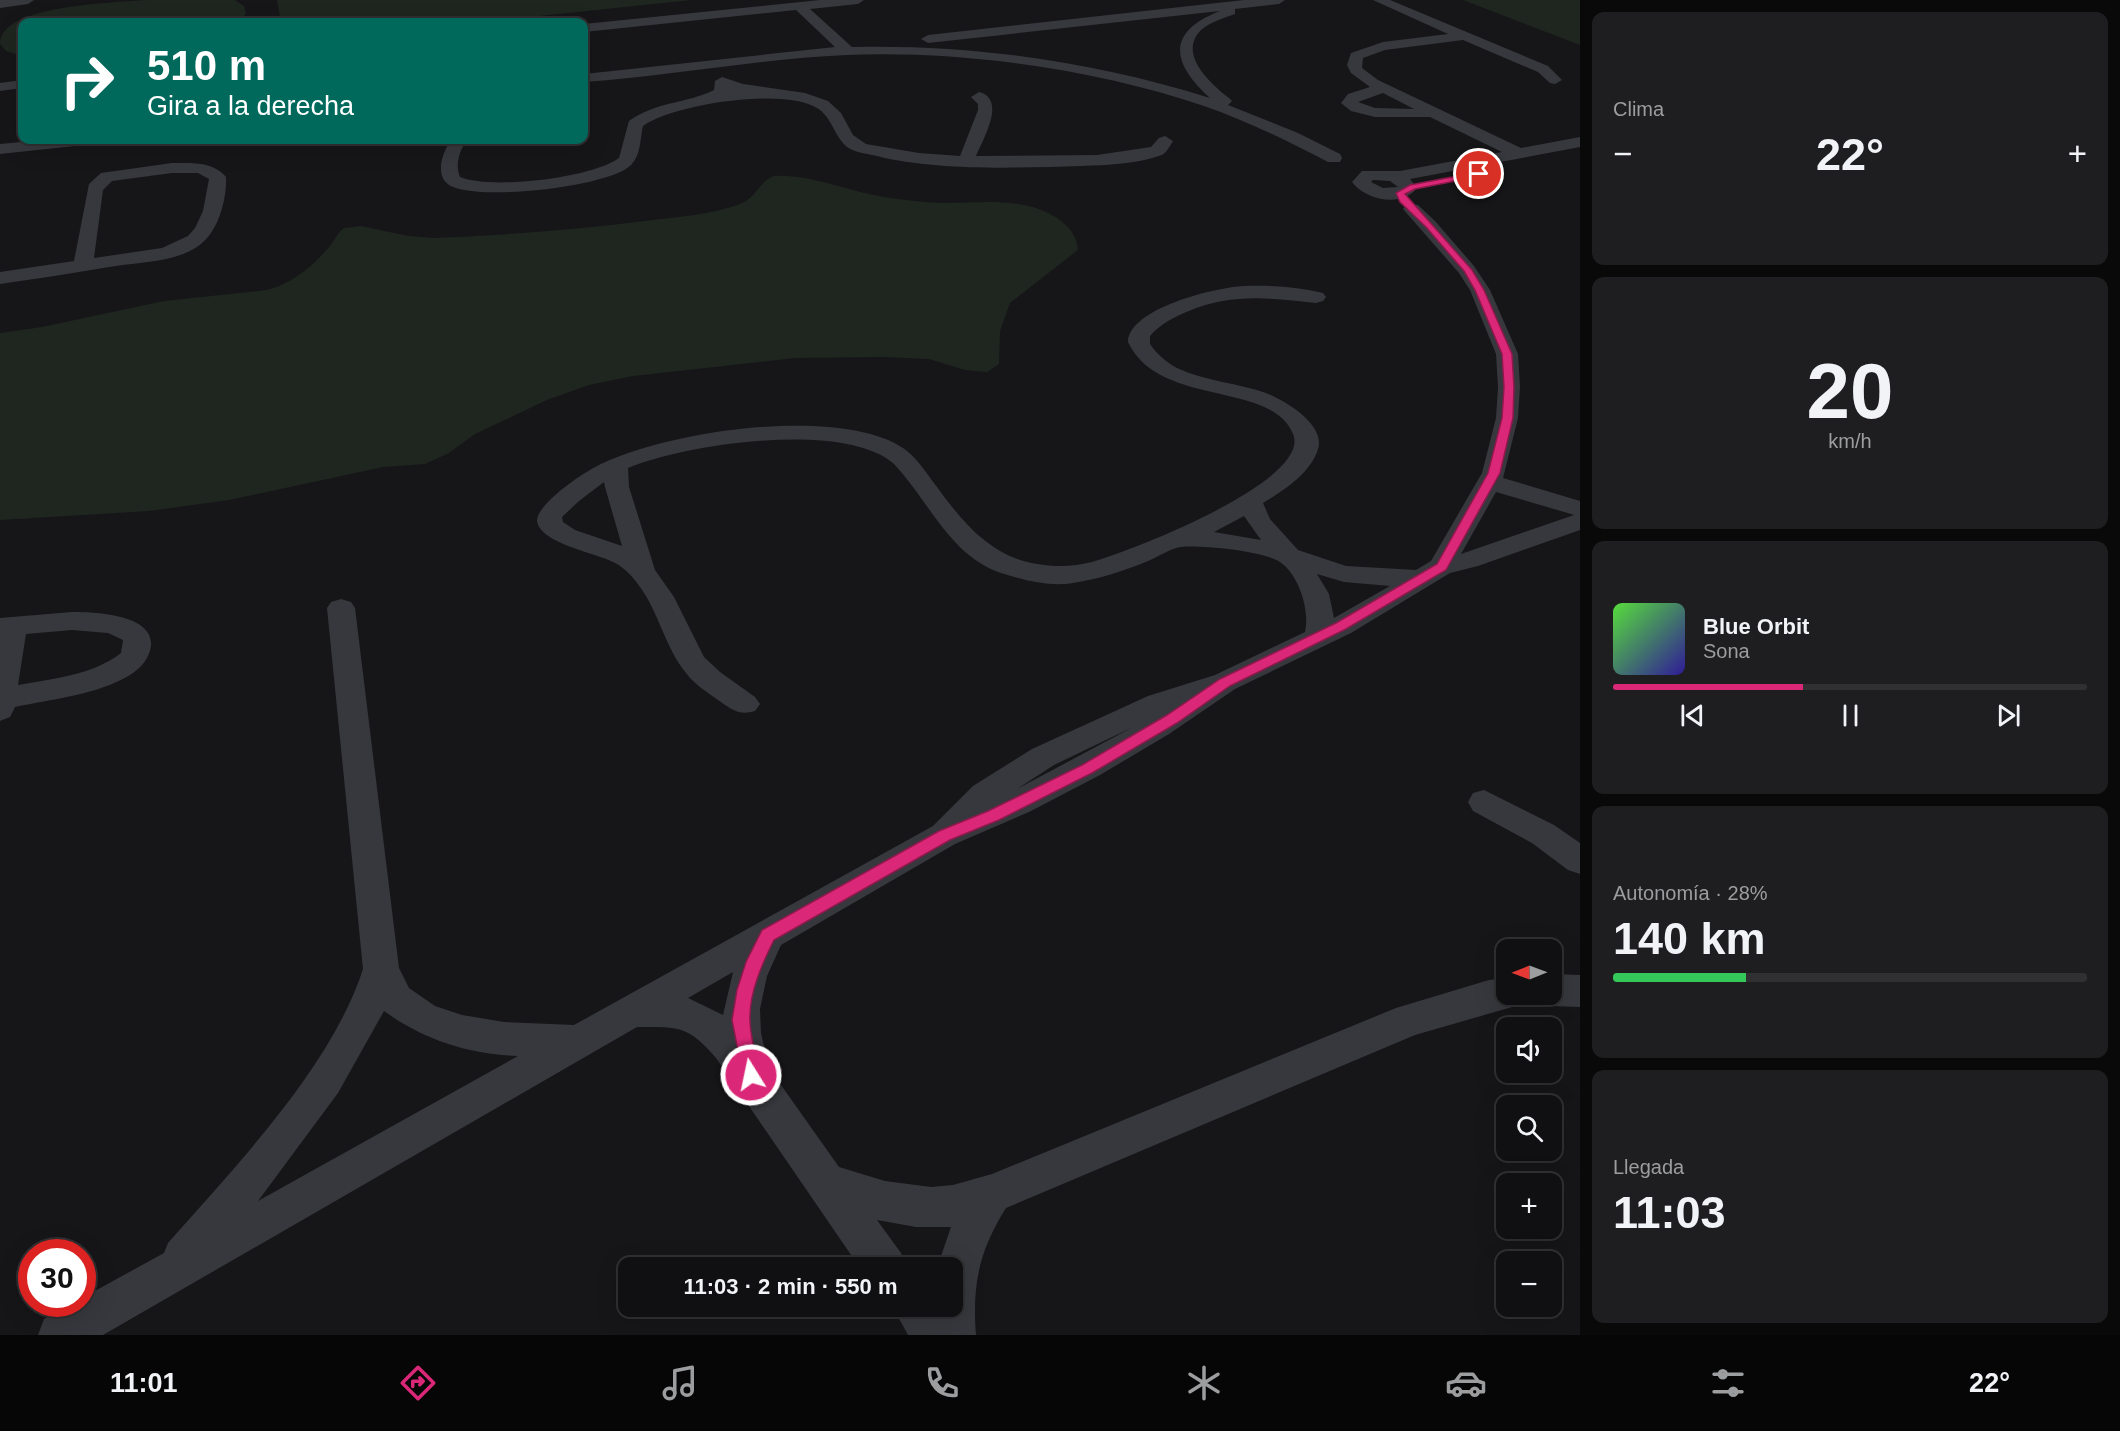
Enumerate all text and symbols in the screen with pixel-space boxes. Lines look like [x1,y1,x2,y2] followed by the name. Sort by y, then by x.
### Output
[48,42,126,120] icon: right
[147,42,266,89] text: 510 m
[147,91,354,121] text: Gira a la derecha
[1613,98,1664,120] text: Clima
[1816,129,1884,180] text: 22°
[1613,135,1632,172] text: −
[2068,135,2087,172] text: +
[1453,148,1504,199] pin
[1462,157,1495,190] icon: arrive
[1807,347,1893,435] text: 20
[1828,430,1872,452] text: km/h
[1703,614,1809,639] text: Blue Orbit
[1703,640,1750,662] text: Sona
[1676,699,1709,732] icon: previous
[1834,699,1867,732] icon: pause
[1992,699,2025,732] icon: next
[1613,882,1768,904] text: Autonomía · 28%
[1613,913,1766,964] text: 140 km
[1496,939,1562,1005] north arrow
[1496,939,1562,1317] map controls
[1496,1017,1562,1083] button: sound
[719,1043,783,1107] position arrow
[1496,1095,1562,1161] button: search
[1613,1156,1684,1178] text: Llegada
[1496,1173,1562,1239] button: +
[1613,1187,1726,1238] text: 11:03
[18,1239,96,1317] speed limit sign: 30
[1496,1251,1562,1317] button: −
[684,1274,898,1299] text: 11:03 · 2 min · 550 m
[397,1362,439,1404] icon: directions
[659,1362,701,1404] icon: music
[921,1362,963,1404] icon: phone
[1183,1362,1225,1404] icon: climate
[1445,1362,1487,1404] icon: car
[1707,1362,1749,1404] icon: filters
[110,1368,178,1398] text: 11:01
[1969,1368,2010,1398] text: 22°

